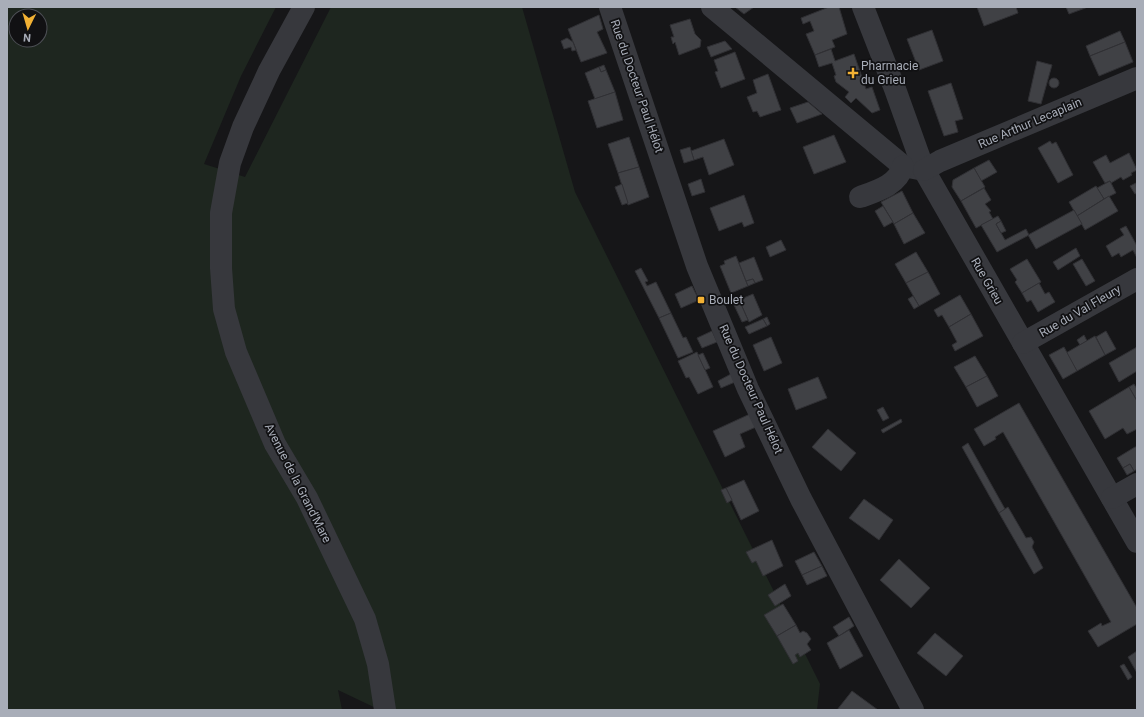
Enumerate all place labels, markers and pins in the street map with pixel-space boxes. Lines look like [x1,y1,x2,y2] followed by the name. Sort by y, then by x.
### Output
[861,59,918,87] place label: Pharmacie du Grieu
[848,68,858,78] marker: Pharmacie du Grieu
[709,293,743,307] place label: Boulet
[696,295,706,305] marker: Boulet

